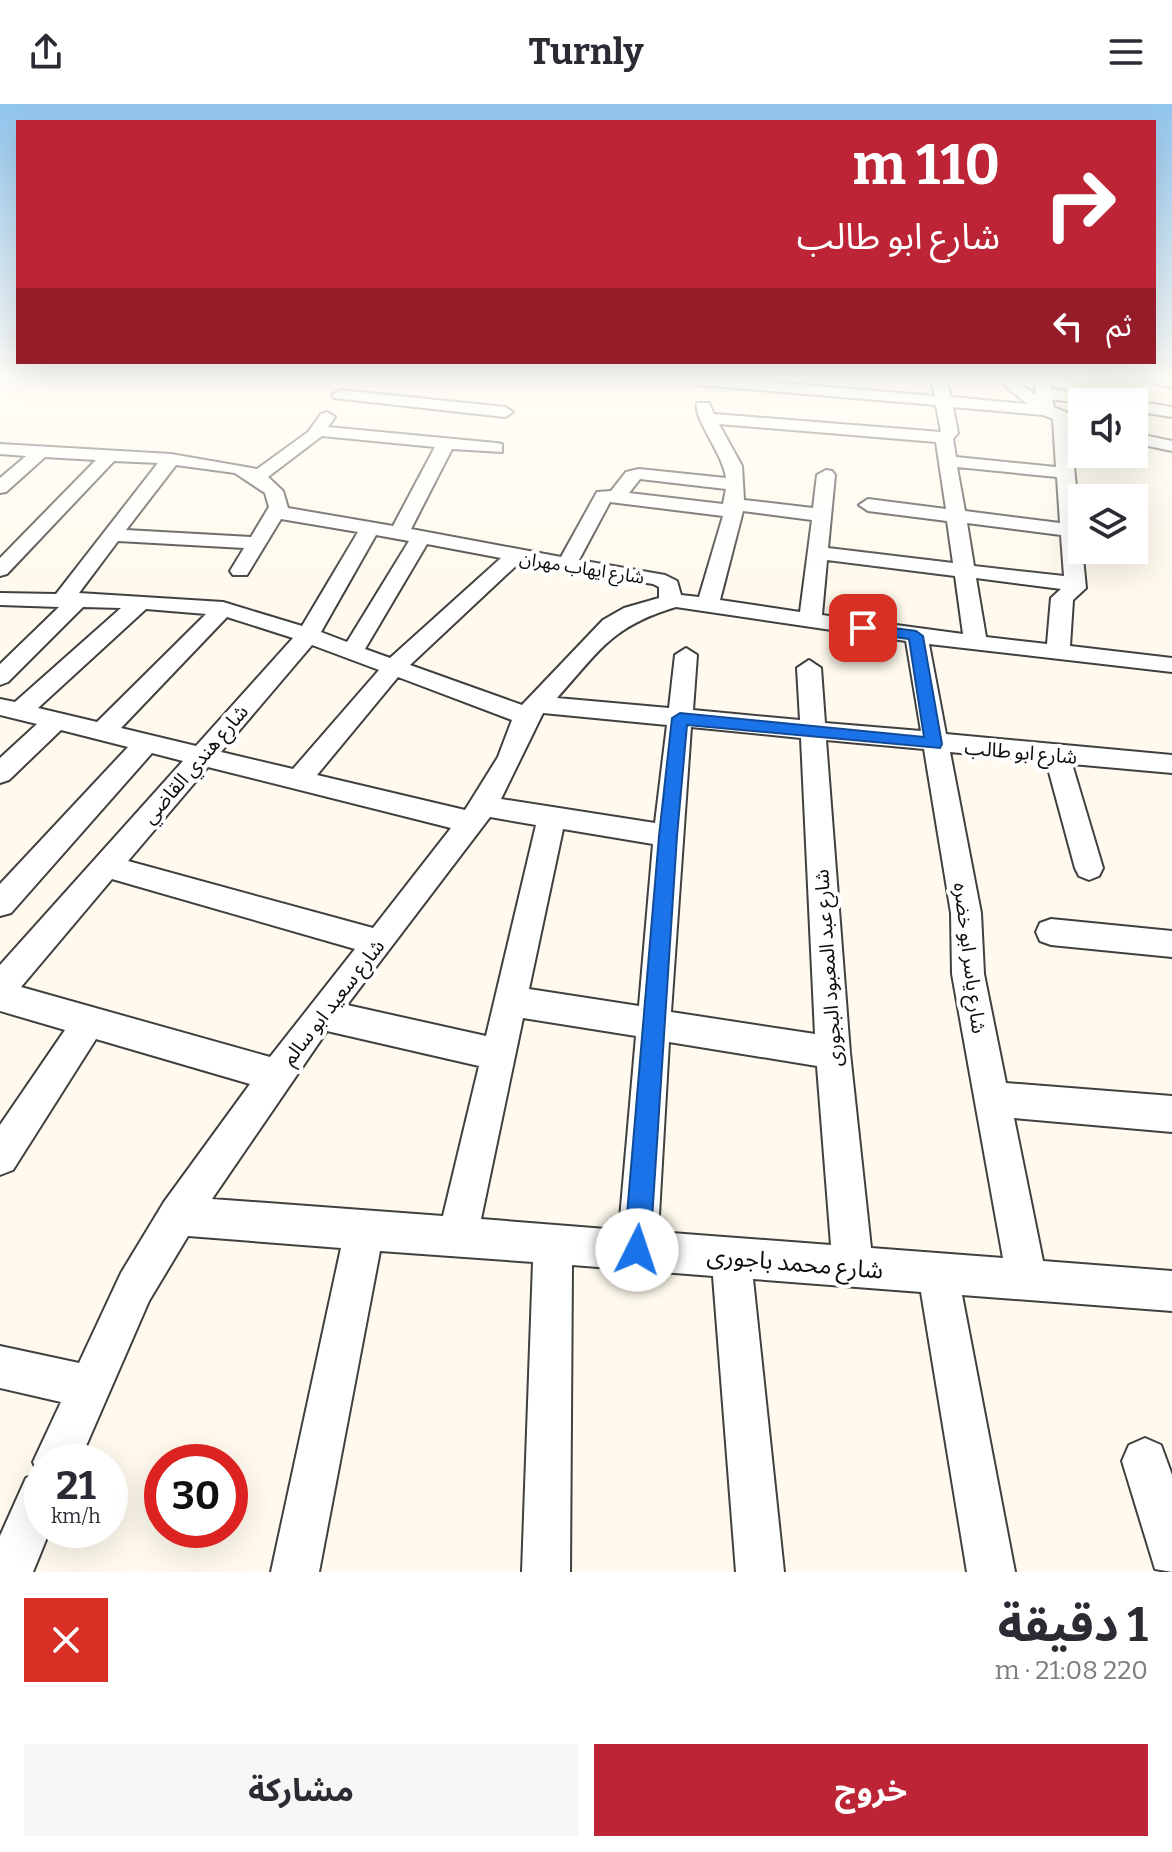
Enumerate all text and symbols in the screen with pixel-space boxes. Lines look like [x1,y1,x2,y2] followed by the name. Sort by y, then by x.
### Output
[24,30,68,74] icon: share
[529,30,643,74] text: Turnly
[1104,30,1148,74] icon: menu
[853,132,1000,199] text: 110 m
[1028,152,1132,256] icon: right
[797,215,1000,259] text: شارع ابو طالب
[1046,304,1090,348] icon: left
[1106,308,1132,344] text: ثم
[1068,388,1148,564] map controls
[1068,388,1148,468] button: sound
[1068,484,1148,564] button: layers
[518,547,646,592] street label: شارع ايهاب مهران
[829,594,897,662] pin
[841,606,885,650] icon: arrive
[137,700,256,831] street label: شارع هندي القاضي
[963,735,1078,772] street label: شارع ابو طالب
[809,868,850,1068] street label: شارع عبد المعبود البجورى
[946,881,991,1035] street label: شارع ياسر ابو خضره
[277,934,392,1071] street label: شارع سعيد ابو سالم
[595,1208,679,1292] position arrow
[705,1241,884,1288] street label: شارع محمد باجورى
[144,1444,248,1548] speed limit sign: 30
[56,1462,96,1510] text: 21
[51,1504,101,1528] text: km/h
[998,1596,1148,1654] text: 1 دقيقة
[24,1598,108,1682] button: close
[995,1655,1148,1686] text: 220 m · 21:08
[24,1744,578,1836] button: مشاركة
[594,1744,1148,1836] button: خروج

